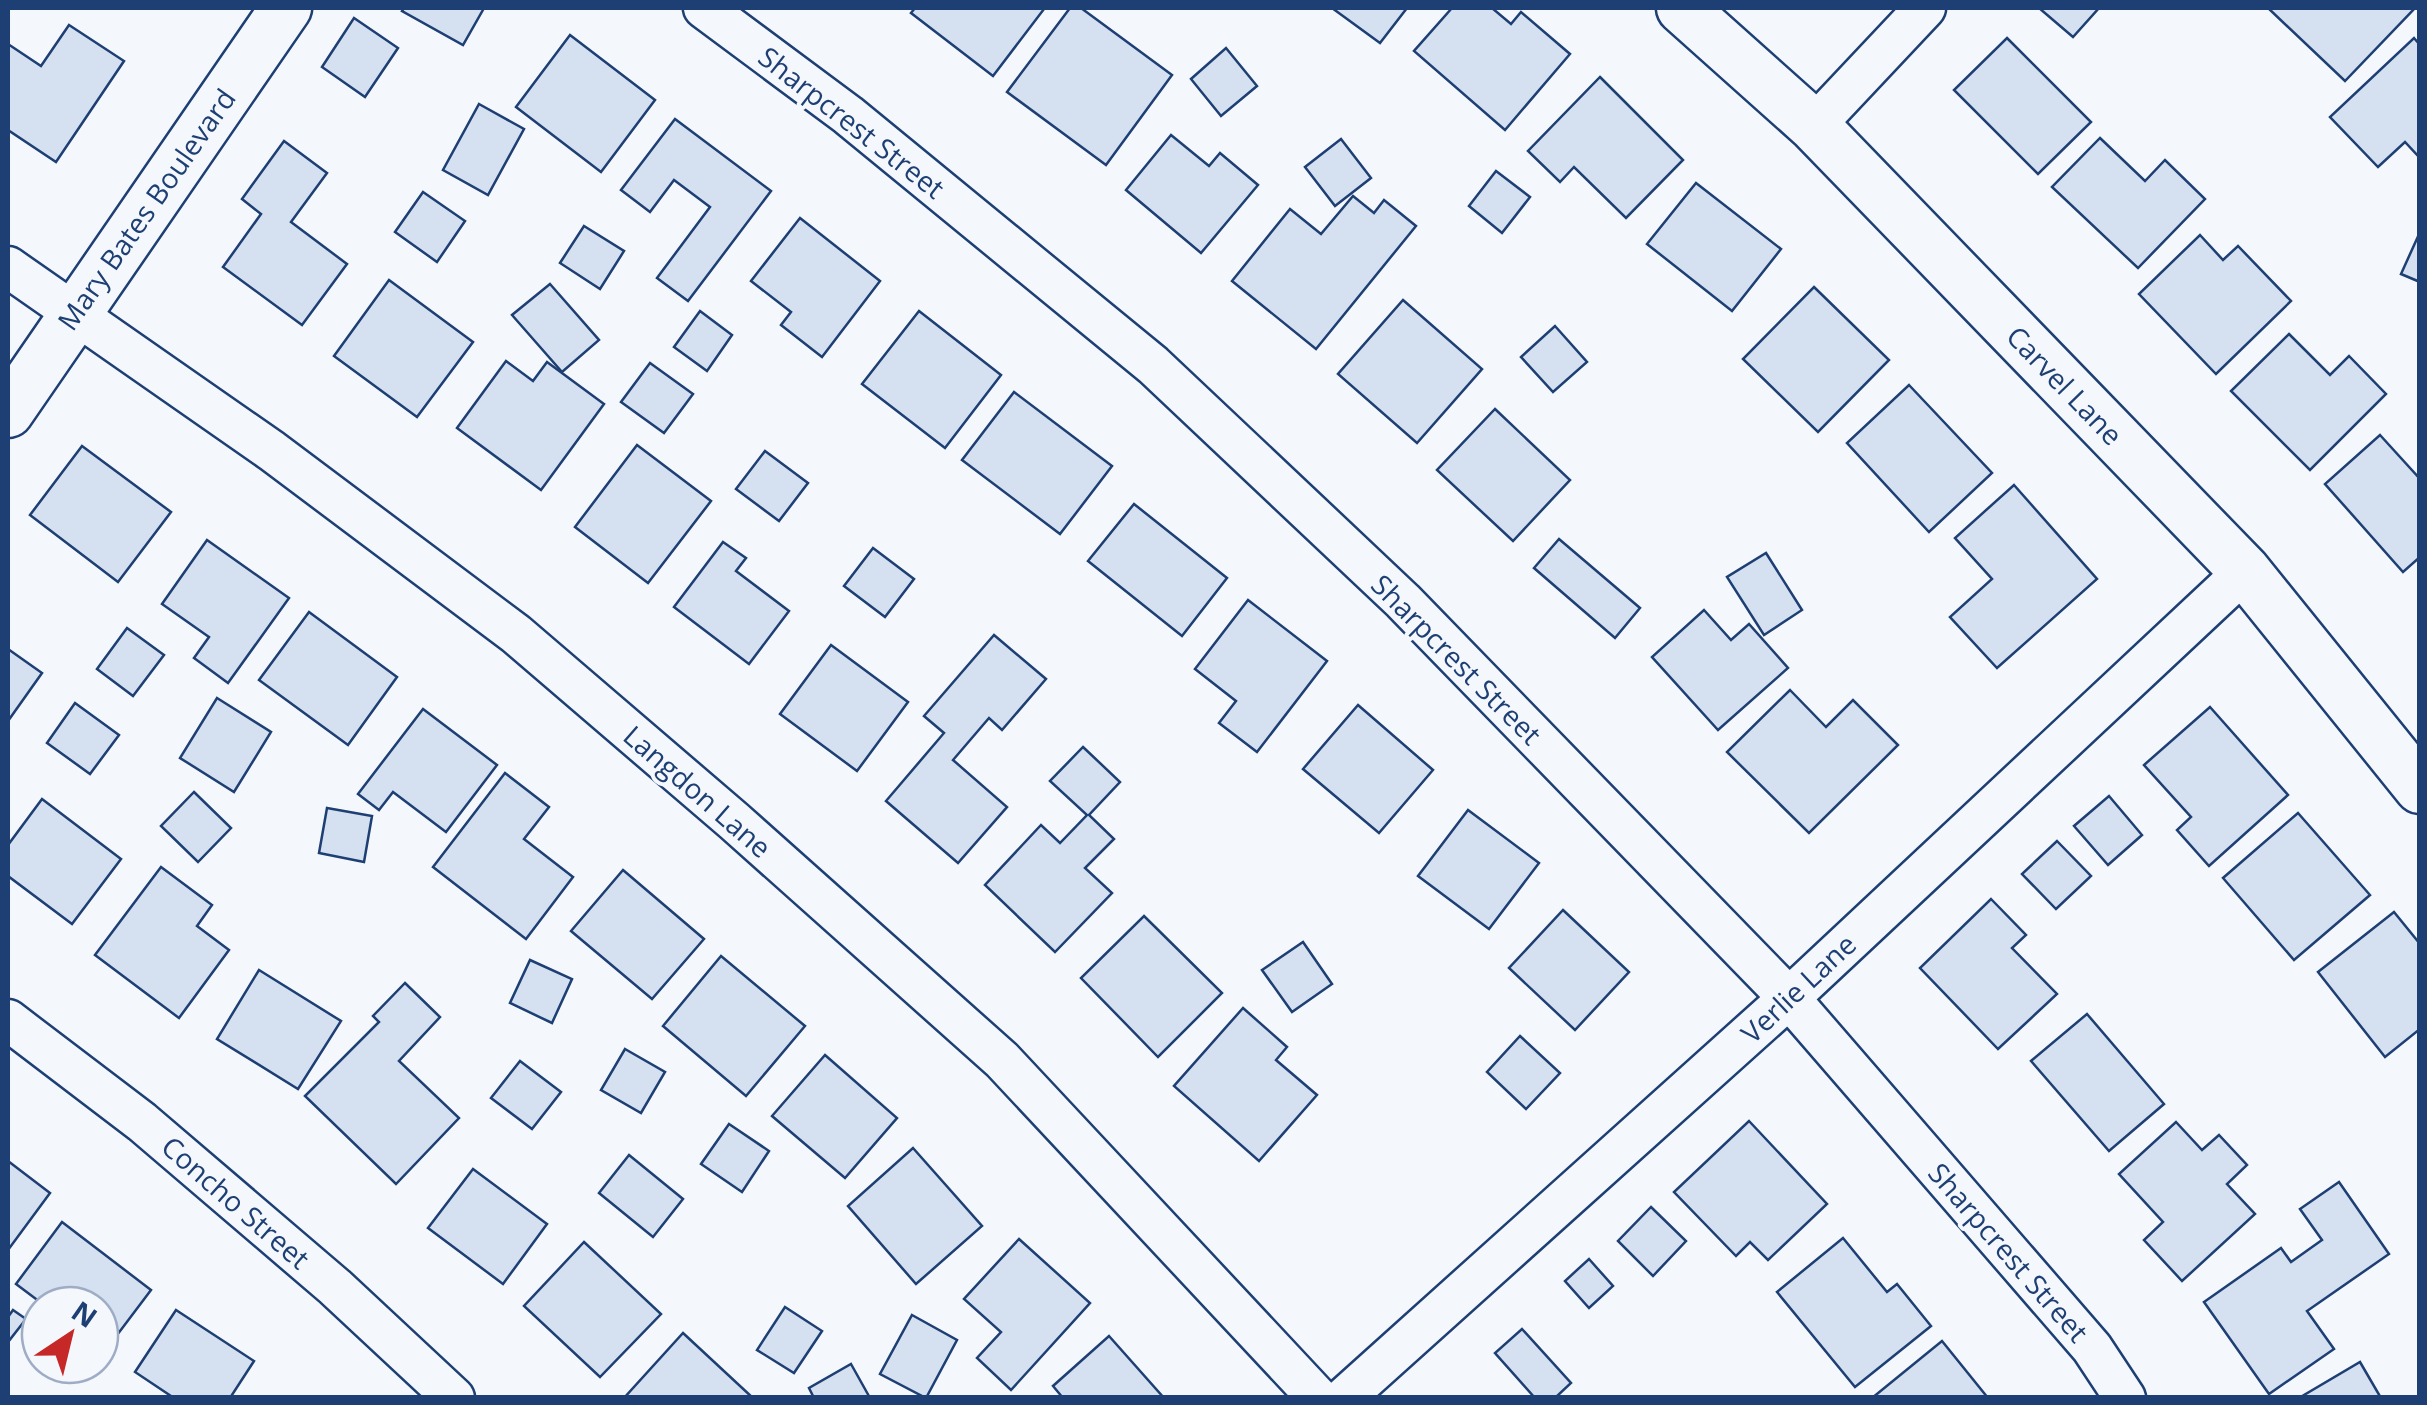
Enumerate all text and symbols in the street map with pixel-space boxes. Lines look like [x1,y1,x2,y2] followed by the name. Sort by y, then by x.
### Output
[751,37,953,207] street label: Sharpcrest Street
[48,81,244,337] street label: Mary Bates Boulevard
[1999,317,2131,453] street label: Carvel Lane
[1364,566,1550,752] street label: Sharpcrest Street
[616,716,780,866] street label: Langdon Lane
[1732,925,1864,1051] street label: Verlie Lane
[154,1127,318,1277] street label: Concho Street
[1921,1154,2097,1350] street label: Sharpcrest Street
[20,1285,120,1385] north arrow
[65,1292,105,1336] text: N

